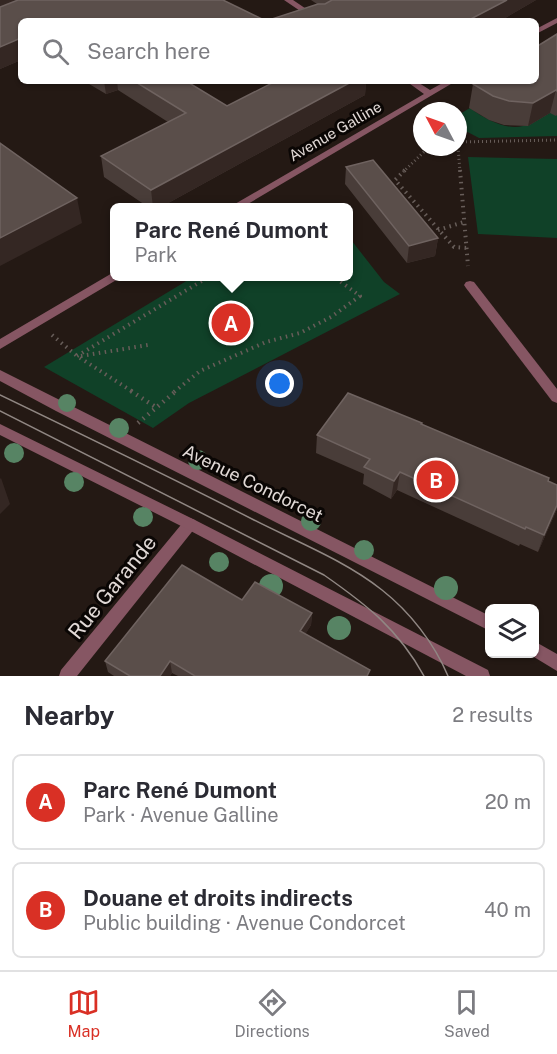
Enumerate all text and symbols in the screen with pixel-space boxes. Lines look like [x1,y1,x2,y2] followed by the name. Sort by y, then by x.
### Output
[18,18,539,84] search box
[39,35,72,68] icon: search
[87,38,211,64] text: Search here
[286,98,384,164] street label: Avenue Galline
[413,102,467,156] north arrow
[110,203,353,281] popup
[135,217,328,243] text: Parc René Dumont
[135,243,177,267] text: Park
[212,300,250,346] pin: A
[265,369,294,398] your location
[179,440,327,526] street label: Avenue Condorcet
[416,458,456,502] pin: B
[63,530,161,644] street label: Rue Garande
[485,604,539,658] map controls
[485,604,539,658] button: layers
[24,700,114,731] text: Nearby
[452,703,533,727] text: 2 results
[83,777,277,803] text: Parc René Dumont
[38,790,53,814] text: A
[485,790,531,814] text: 20 m
[83,803,279,827] text: Park · Avenue Galline
[83,885,353,911] text: Douane et droits indirects
[39,898,52,922] text: B
[484,898,531,922] text: 40 m
[83,911,406,935] text: Public building · Avenue Condorcet
[67,986,100,1041] tab: Map
[235,986,310,1041] tab: Directions
[444,986,490,1041] tab: Saved

